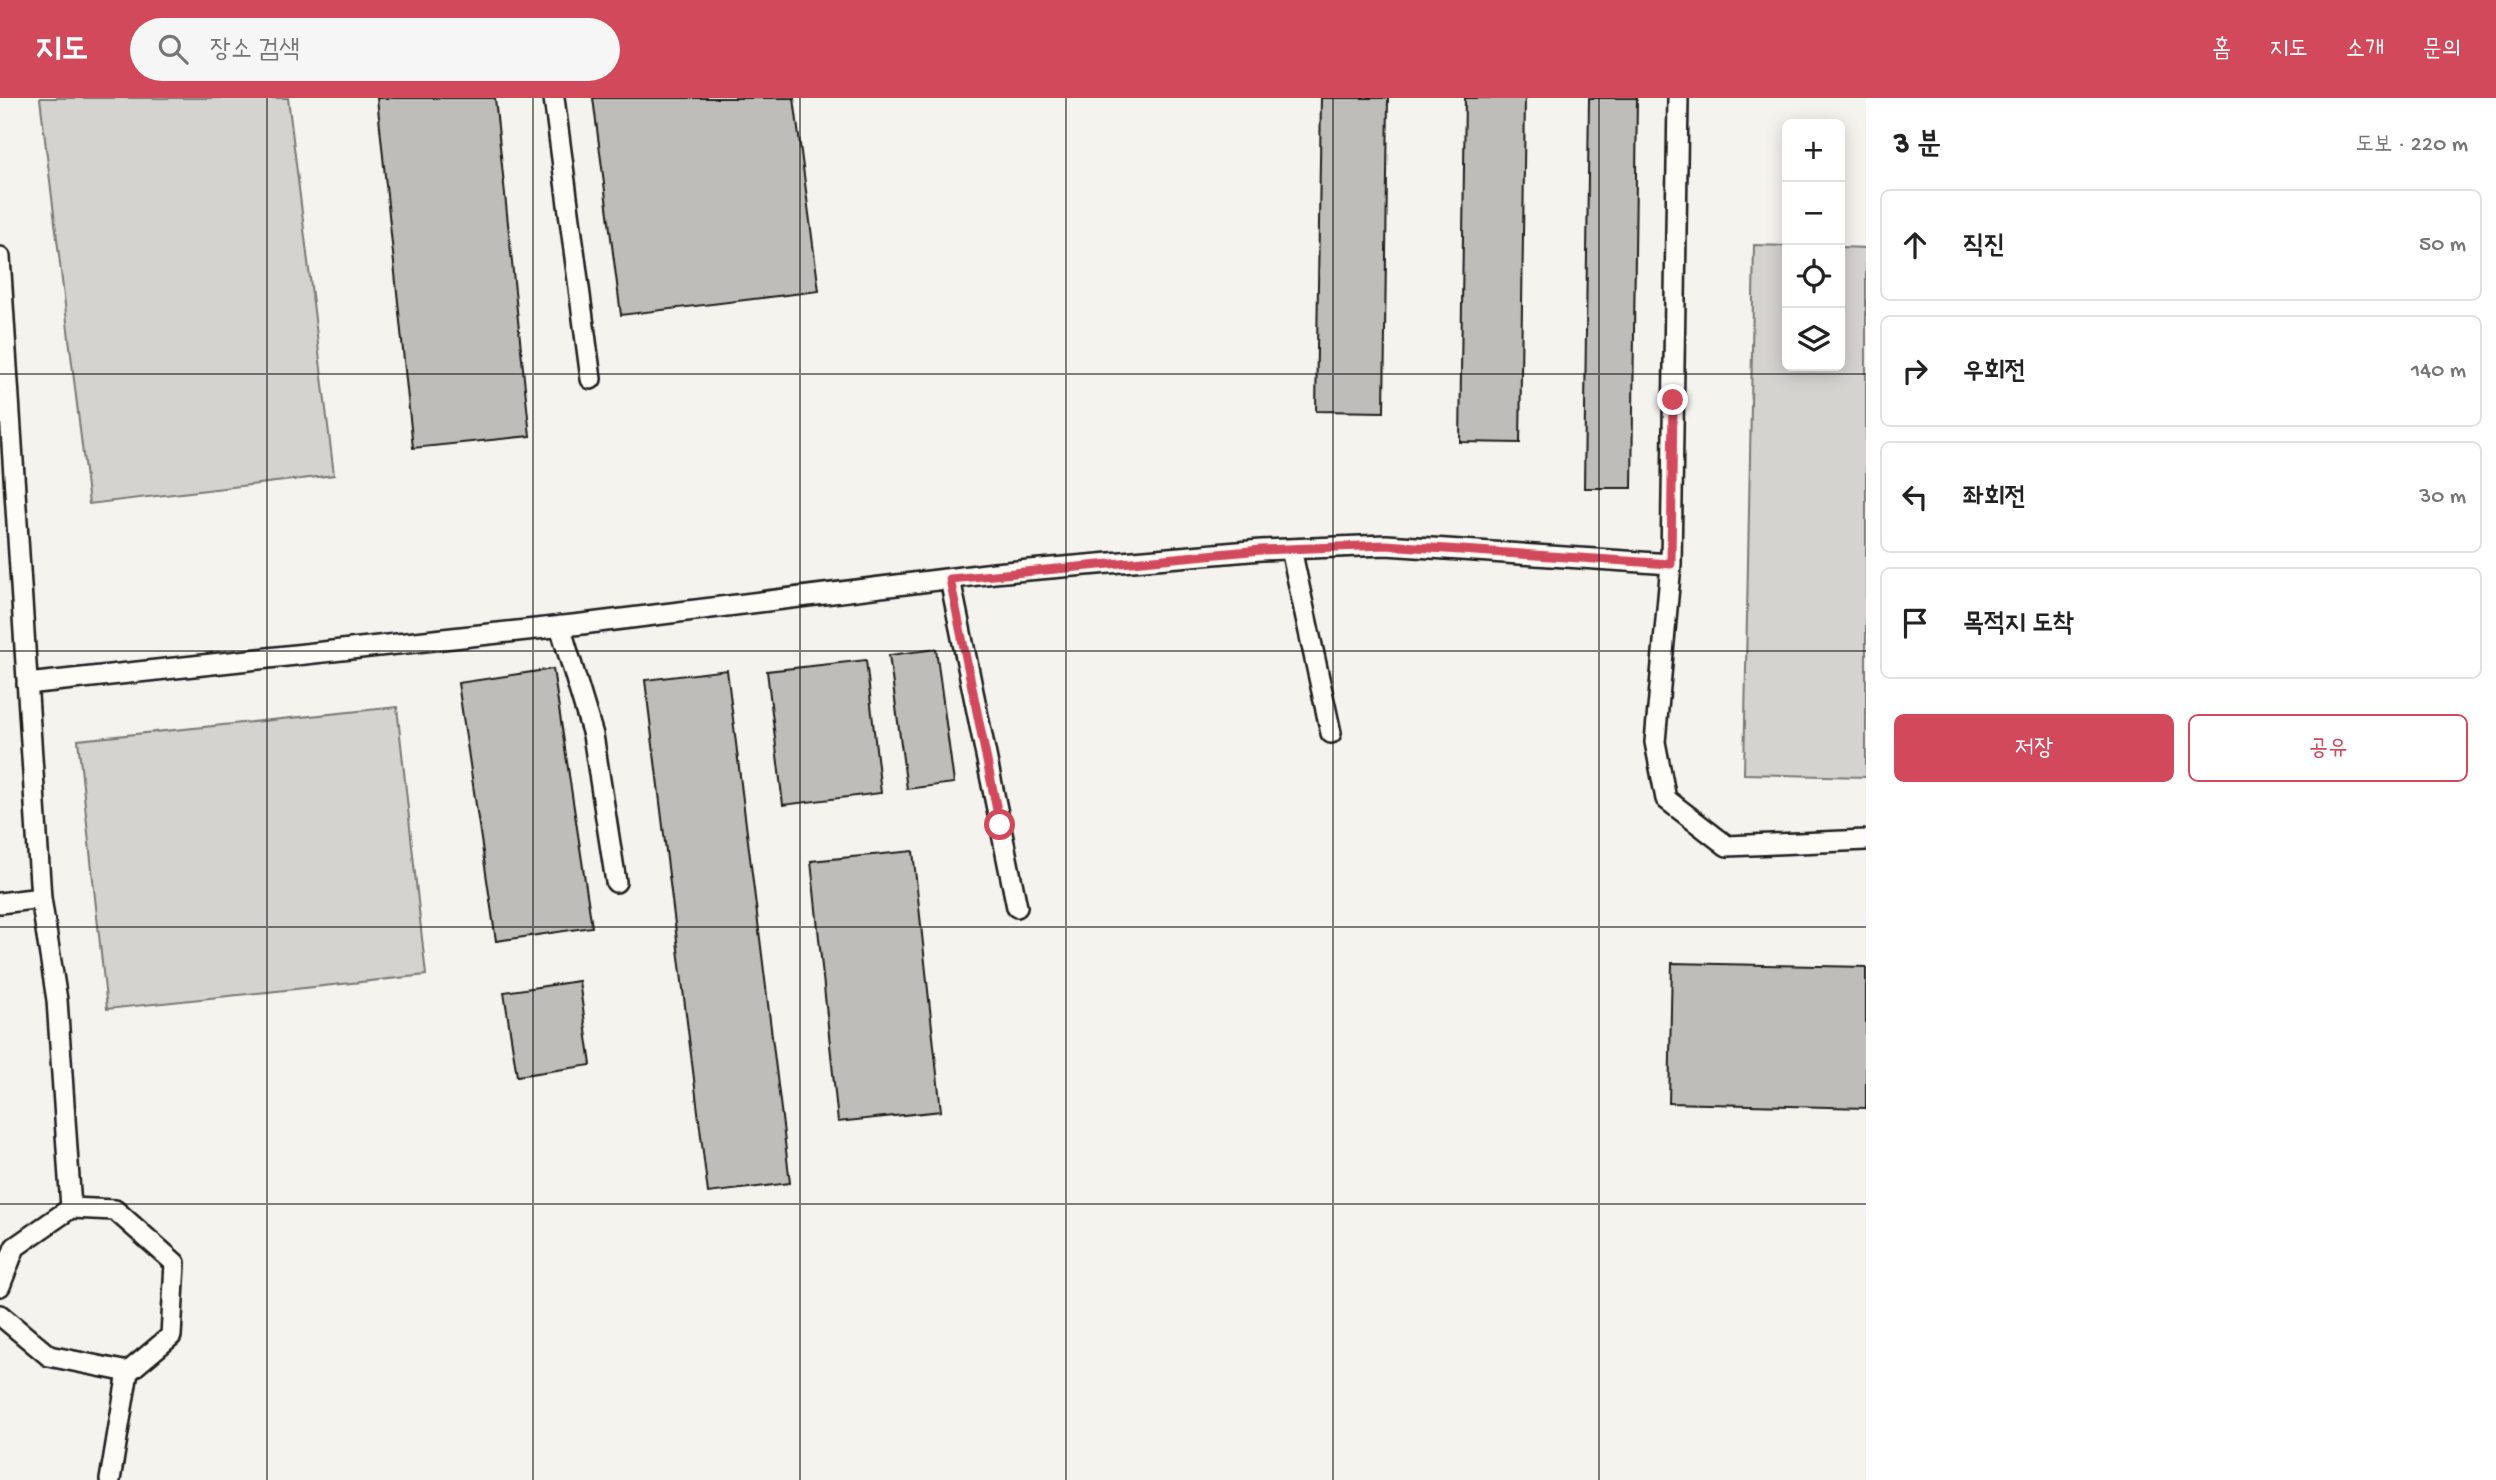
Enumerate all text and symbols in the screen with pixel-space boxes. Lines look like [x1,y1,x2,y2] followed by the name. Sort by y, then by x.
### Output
[130,18,620,81] search box
[154,30,192,68] icon: search
[35,33,88,71] text: 지도
[210,36,300,67] text: 장소 검색
[2212,36,2231,65] text: 홈
[2269,36,2308,65] text: 지도
[2346,36,2384,65] text: 소개
[2422,36,2461,65] text: 문의
[1782,119,1845,371] map controls
[1782,119,1845,182] button: +
[1894,129,1941,164] text: 3 분
[2355,132,2468,159] text: 도보 · 220 m
[1782,182,1845,245] button: −
[1896,226,1934,264] icon: ahead
[1963,232,2005,263] text: 직진
[2419,232,2466,259] text: 50 m
[1782,245,1845,308] button: locate
[1782,308,1845,371] button: layers
[1896,352,1934,390] icon: right
[1963,358,2026,389] text: 우회전
[2411,358,2466,385] text: 140 m
[1657,384,1688,415] route end
[1896,478,1934,516] icon: left
[1963,484,2026,515] text: 좌회전
[2419,484,2466,511] text: 30 m
[1896,604,1934,642] icon: arrive
[1963,610,2074,641] text: 목적지 도착
[1894,714,2174,782] button: 저장
[2188,714,2468,782] button: 공유
[984,809,1015,840] route start

